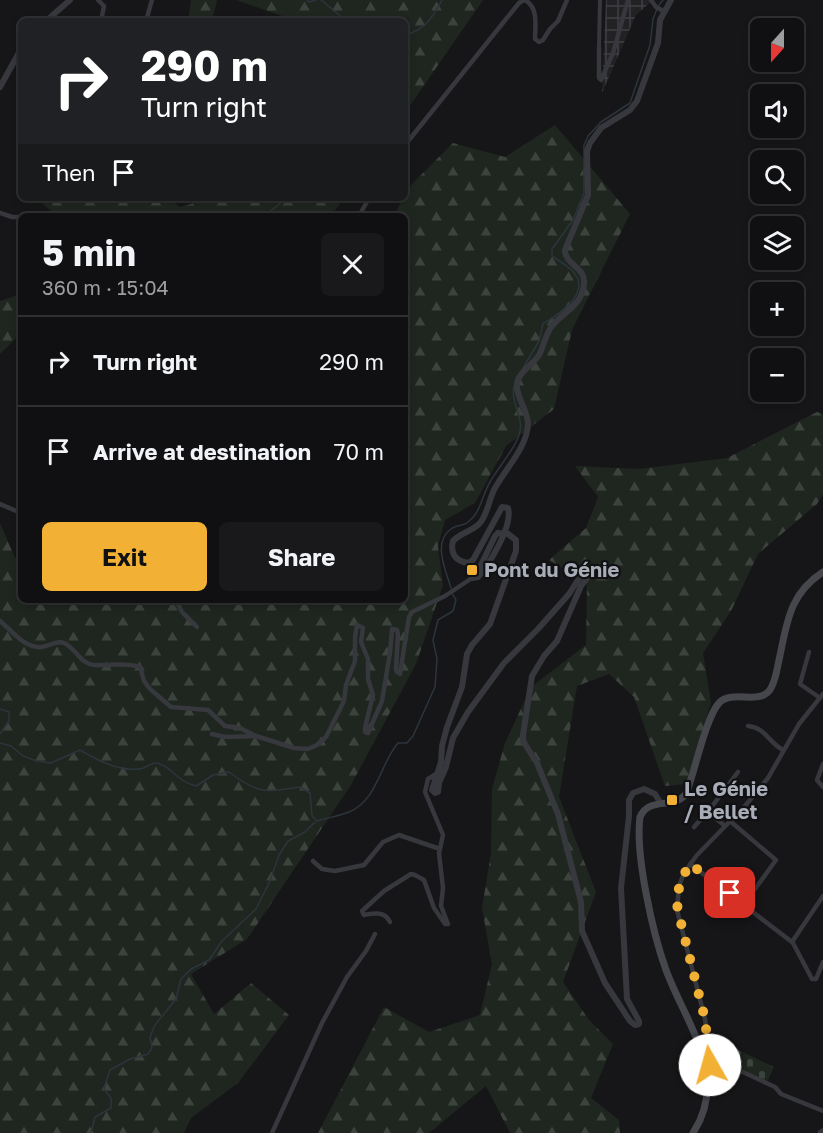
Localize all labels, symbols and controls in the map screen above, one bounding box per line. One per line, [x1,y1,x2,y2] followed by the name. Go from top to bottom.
[750,18,804,72] north arrow
[750,18,804,402] map controls
[141,40,268,90] text: 290 m
[42,42,120,120] icon: right
[750,84,804,138] button: sound
[141,91,267,123] text: Turn right
[750,150,804,204] button: search
[107,156,140,189] icon: arrive
[42,159,95,186] text: Then
[750,216,804,270] button: layers
[42,231,136,274] text: 5 min
[321,233,384,296] button: close
[42,275,169,299] text: 360 m · 15:04
[750,282,804,336] button: +
[42,345,75,378] icon: right
[93,348,197,375] text: Turn right
[319,348,384,375] text: 290 m
[750,348,804,402] button: −
[42,435,75,468] icon: arrive
[93,438,311,465] text: Arrive at destination
[334,438,384,465] text: 70 m
[42,522,207,591] button: Exit
[219,522,384,591] button: Share
[484,557,620,581] place label: Pont du Génie
[465,563,479,577] marker: Pont du Génie
[684,776,768,823] place label: Le Génie / Bellet
[665,793,679,807] marker: Le Génie / Bellet
[704,867,755,918] pin
[713,876,746,909] icon: arrive
[678,1033,742,1097] position arrow

